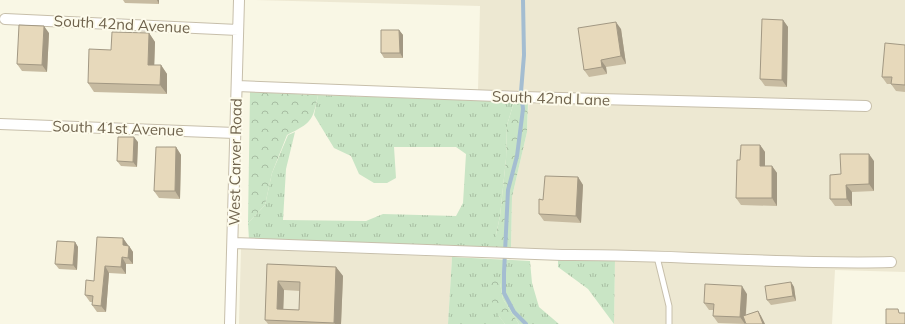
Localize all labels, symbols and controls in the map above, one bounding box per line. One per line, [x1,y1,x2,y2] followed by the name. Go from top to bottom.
[53,11,191,37] street label: South 42nd Avenue
[492,86,610,110] street label: South 42nd Lane
[224,98,246,226] street label: West Carver Road
[52,116,184,140] street label: South 41st Avenue

